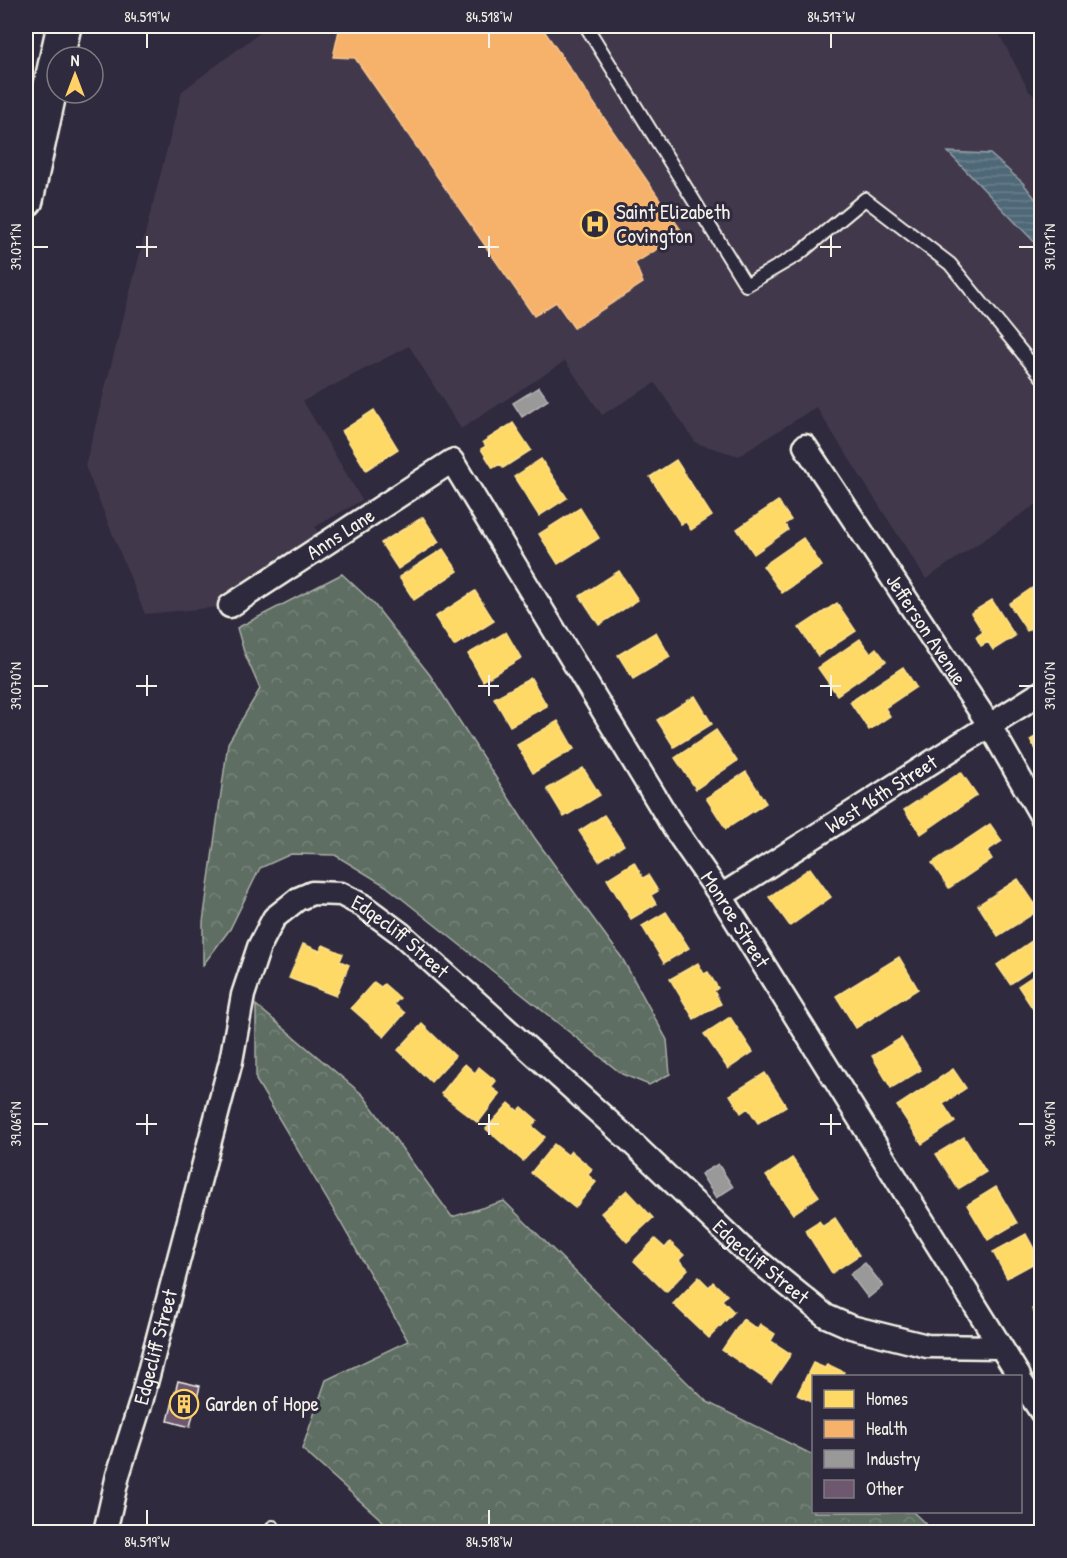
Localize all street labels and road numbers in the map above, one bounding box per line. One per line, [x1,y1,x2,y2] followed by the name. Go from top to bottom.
[300,500,380,566] street label: Anns Lane
[879,568,974,691] street label: Jefferson Avenue
[820,747,943,840] street label: West 16th Street
[694,865,777,974] street label: Monroe Street
[347,887,456,985] street label: Edgecliff Street
[706,1212,816,1311] street label: Edgecliff Street
[126,1285,184,1408] street label: Edgecliff Street

